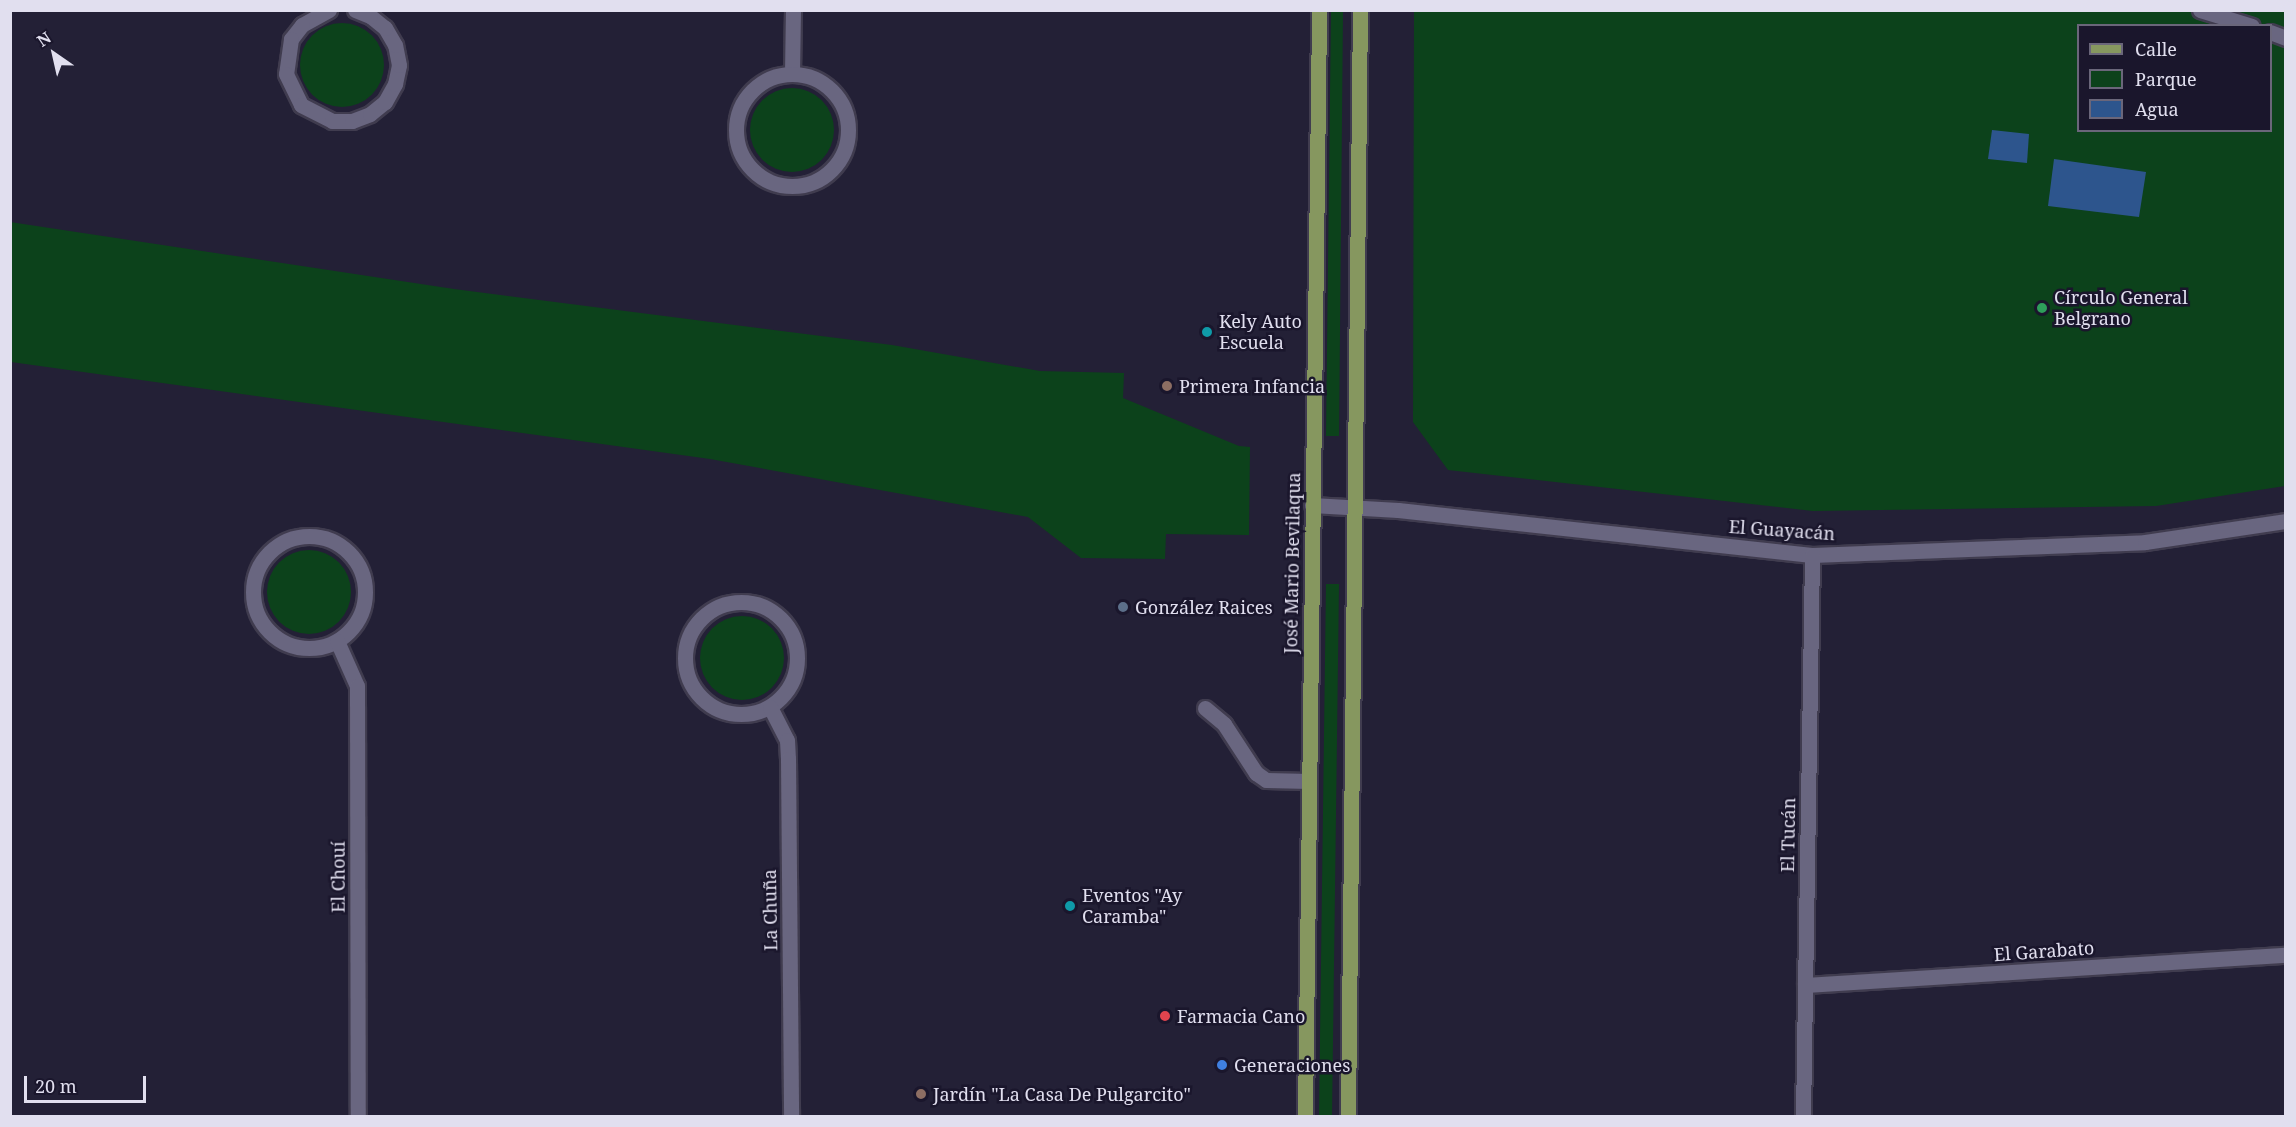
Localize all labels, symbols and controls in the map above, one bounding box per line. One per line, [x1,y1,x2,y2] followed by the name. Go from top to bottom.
[24,24,84,84] north arrow
[2077,24,2272,132] legend
[33,26,55,52] text: N
[2135,37,2177,61] text: Calle
[2135,67,2197,91] text: Parque
[2135,97,2179,121] text: Agua
[2054,287,2188,330] place label: Círculo General Belgrano
[2035,301,2049,315] marker: Círculo General Belgrano
[1219,311,1302,354] place label: Kely Auto Escuela
[1200,325,1214,339] marker: Kely Auto Escuela
[1179,375,1325,397] place label: Primera Infancia
[1160,379,1174,393] marker: Primera Infancia
[1280,472,1304,654] street label: José Mario Bevilaqua
[1728,516,1836,544] street label: El Guayacán
[1135,596,1273,618] place label: González Raices
[1116,600,1130,614] marker: González Raices
[1777,798,1799,872] street label: El Tucán
[327,841,349,913] street label: El Chouí
[758,869,782,951] street label: La Chuña
[1082,885,1182,928] place label: Eventos "Ay Caramba"
[1063,899,1077,913] marker: Eventos "Ay Caramba"
[1993,937,2095,965] street label: El Garabato
[1177,1005,1305,1027] place label: Farmacia Cano
[1158,1009,1172,1023] marker: Farmacia Cano
[1234,1054,1350,1076] place label: Generaciones
[1215,1058,1229,1072] marker: Generaciones
[27,1064,148,1102] scale bar
[35,1074,77,1098] text: 20 m
[933,1083,1191,1105] place label: Jardín "La Casa De Pulgarcito"
[914,1087,928,1101] marker: Jardín "La Casa De Pulgarcito"

